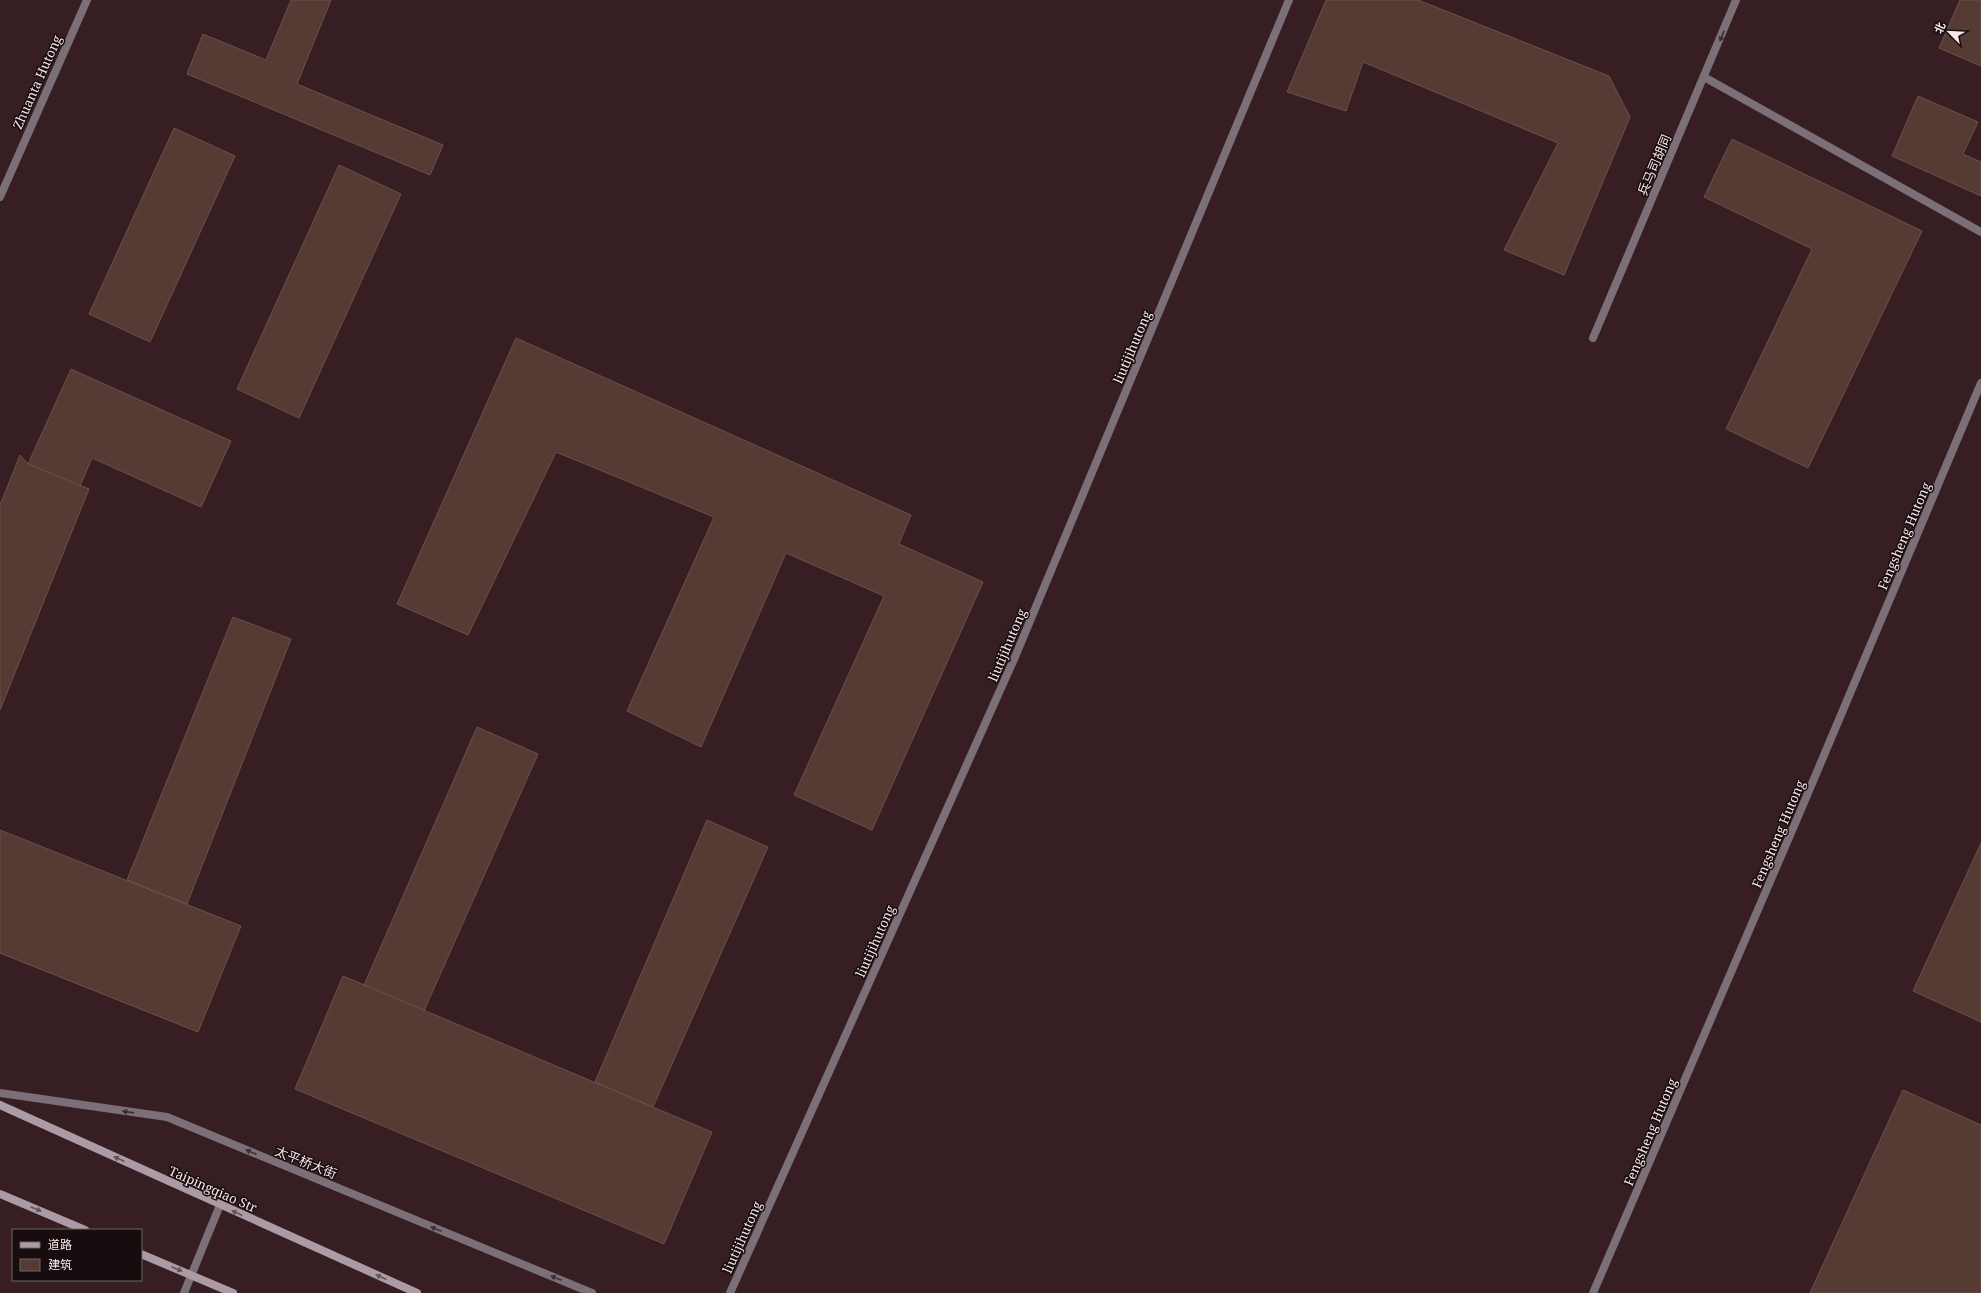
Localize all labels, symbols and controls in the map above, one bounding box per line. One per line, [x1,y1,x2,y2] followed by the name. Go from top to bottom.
[1929,12,1969,52] north arrow
[1930,20,1948,36] text: 北
[1718,31,1724,43] one-way arrow
[8,32,66,132] street label: Zhuanta Hutong
[1633,132,1675,198] street label: 兵马司胡同
[1109,308,1155,386] street label: liutijihutong
[1873,479,1935,593] street label: Fengsheng Hutong
[984,606,1030,684] street label: liutijihutong
[1747,777,1809,891] street label: Fengsheng Hutong
[851,902,899,980] street label: liutijihutong
[1619,1075,1681,1189] street label: Fengsheng Hutong
[122,1109,134,1115] one-way arrow
[272,1141,340,1183] street label: 太平桥大街
[245,1149,257,1155] one-way arrow
[113,1156,124,1162] one-way arrow
[166,1162,260,1216] street label: Taipingqiao Str
[718,1198,766,1276] street label: liutijihutong
[30,1207,42,1213] one-way arrow
[231,1210,243,1216] one-way arrow
[430,1225,442,1232] one-way arrow
[12,1229,142,1281] legend
[48,1236,72,1253] text: 道路
[48,1256,72,1273] text: 建筑
[171,1266,183,1272] one-way arrow
[376,1274,387,1280] one-way arrow
[551,1275,562,1281] one-way arrow

